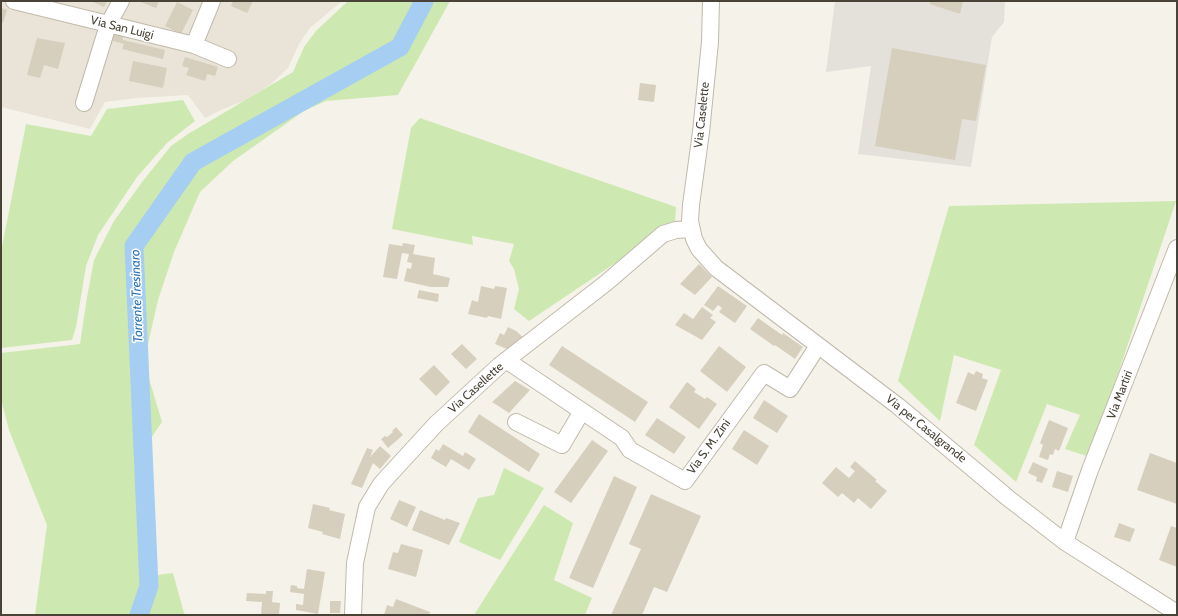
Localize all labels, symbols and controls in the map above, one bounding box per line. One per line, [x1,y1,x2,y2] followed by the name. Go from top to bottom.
[89,13,155,43] street label: Via San Luigi
[691,81,713,149] street label: Via Caselette
[128,249,146,343] water label: Torrente Tresinaro
[446,360,506,416] street label: Via Casellette
[1104,369,1136,421] street label: Via Martiri
[883,392,969,466] street label: Via per Casalgrande
[684,417,734,477] street label: Via S. M. Zini

